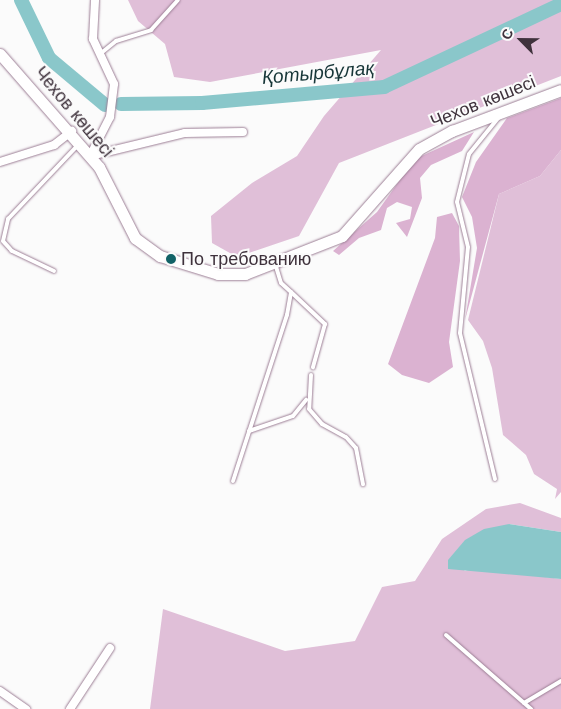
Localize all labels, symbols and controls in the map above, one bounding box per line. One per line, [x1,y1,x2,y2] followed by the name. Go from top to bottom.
[496,15,546,65] north arrow
[498,26,517,42] text: С
[261,57,375,89] water label: Қотырбұлақ
[30,62,118,162] street label: Чехов көшесі
[427,71,539,133] street label: Чехов көшесі
[181,248,311,270] place label: По требованию
[165,253,177,265] marker: По требованию

